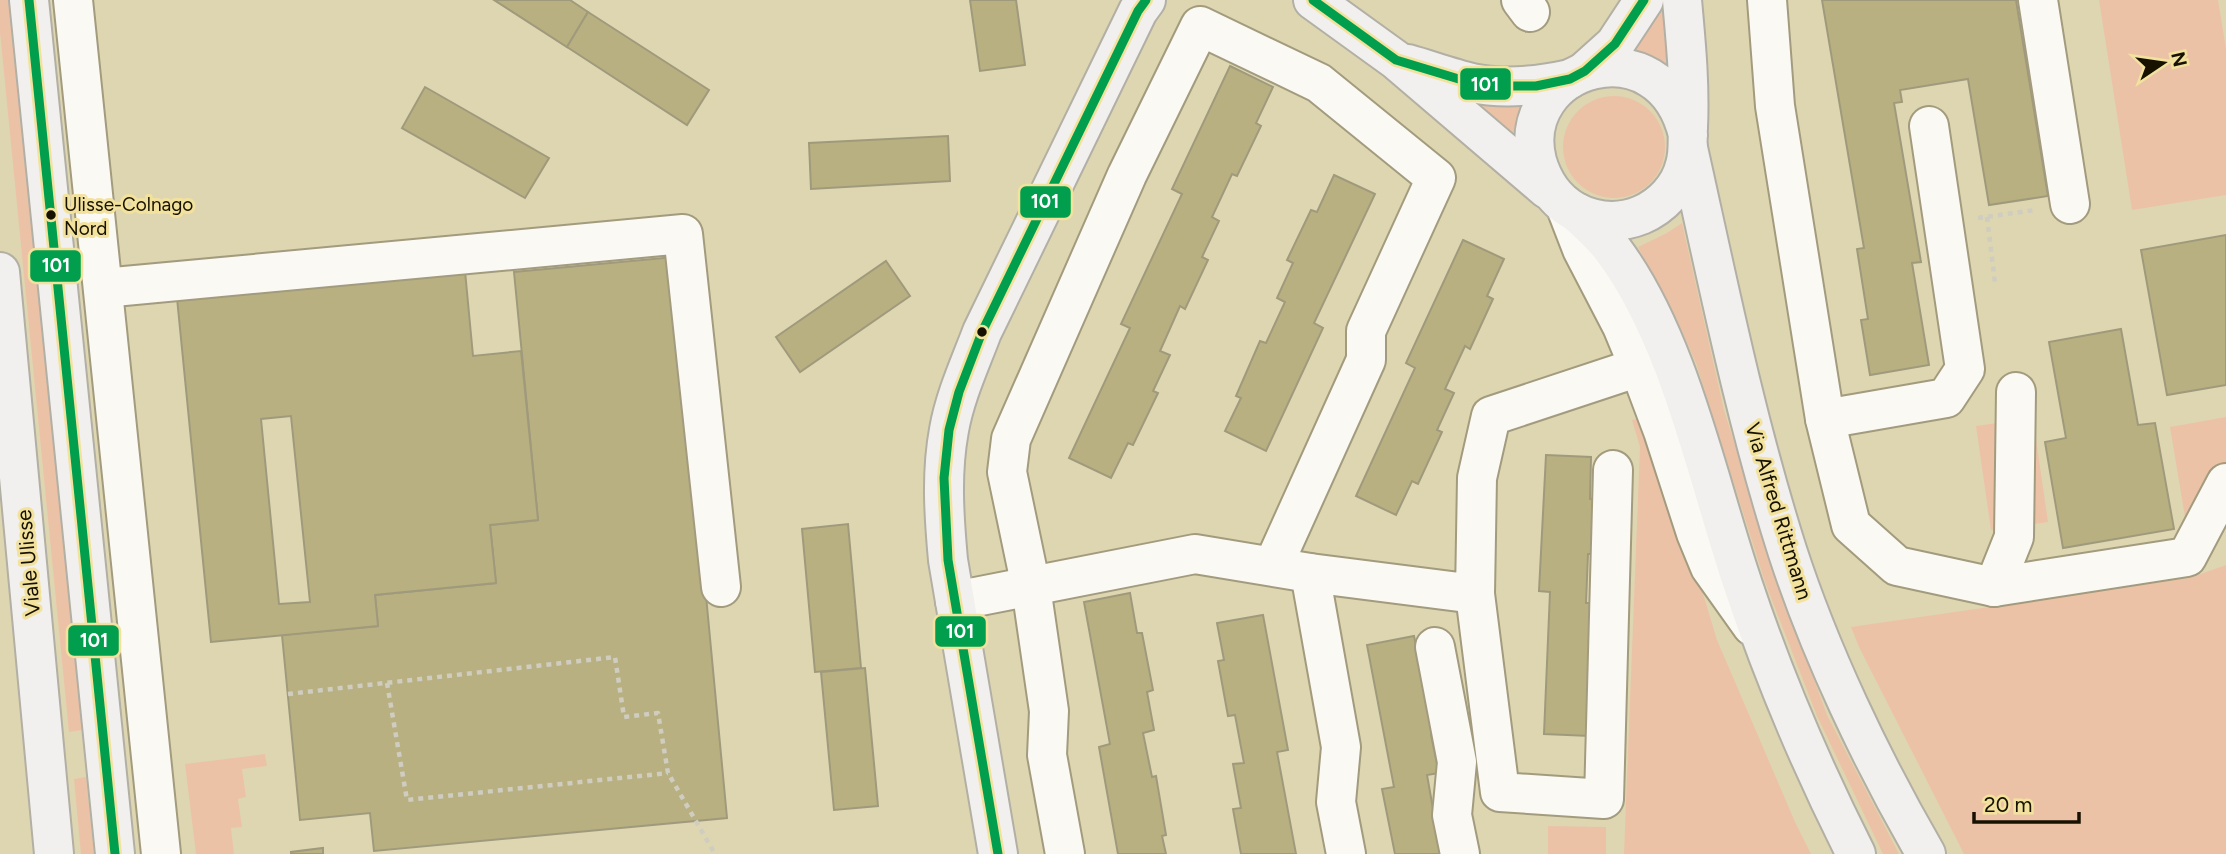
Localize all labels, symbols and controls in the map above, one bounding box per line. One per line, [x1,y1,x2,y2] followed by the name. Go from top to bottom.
[2128,28,2198,98] north arrow
[2166,50,2192,69] text: N
[1459,67,1512,101] line badge: 101
[1471,73,1499,96] text: 101
[1019,185,1072,219] line badge: 101
[1031,190,1059,213] text: 101
[64,193,193,240] place label: Ulisse-Colnago Nord
[44,208,58,222] marker: Ulisse-Colnago Nord
[29,249,82,283] line badge: 101
[42,254,70,277] text: 101
[975,325,989,339] unlabelled marker
[1740,419,1818,603] street label: Via Alfred Rittmann
[11,509,45,617] street label: Viale Ulisse
[934,615,987,648] line badge: 101
[946,620,974,643] text: 101
[67,624,120,657] line badge: 101
[80,629,108,652] text: 101
[1974,780,2079,824] scale bar
[1984,792,2032,817] text: 20 m

